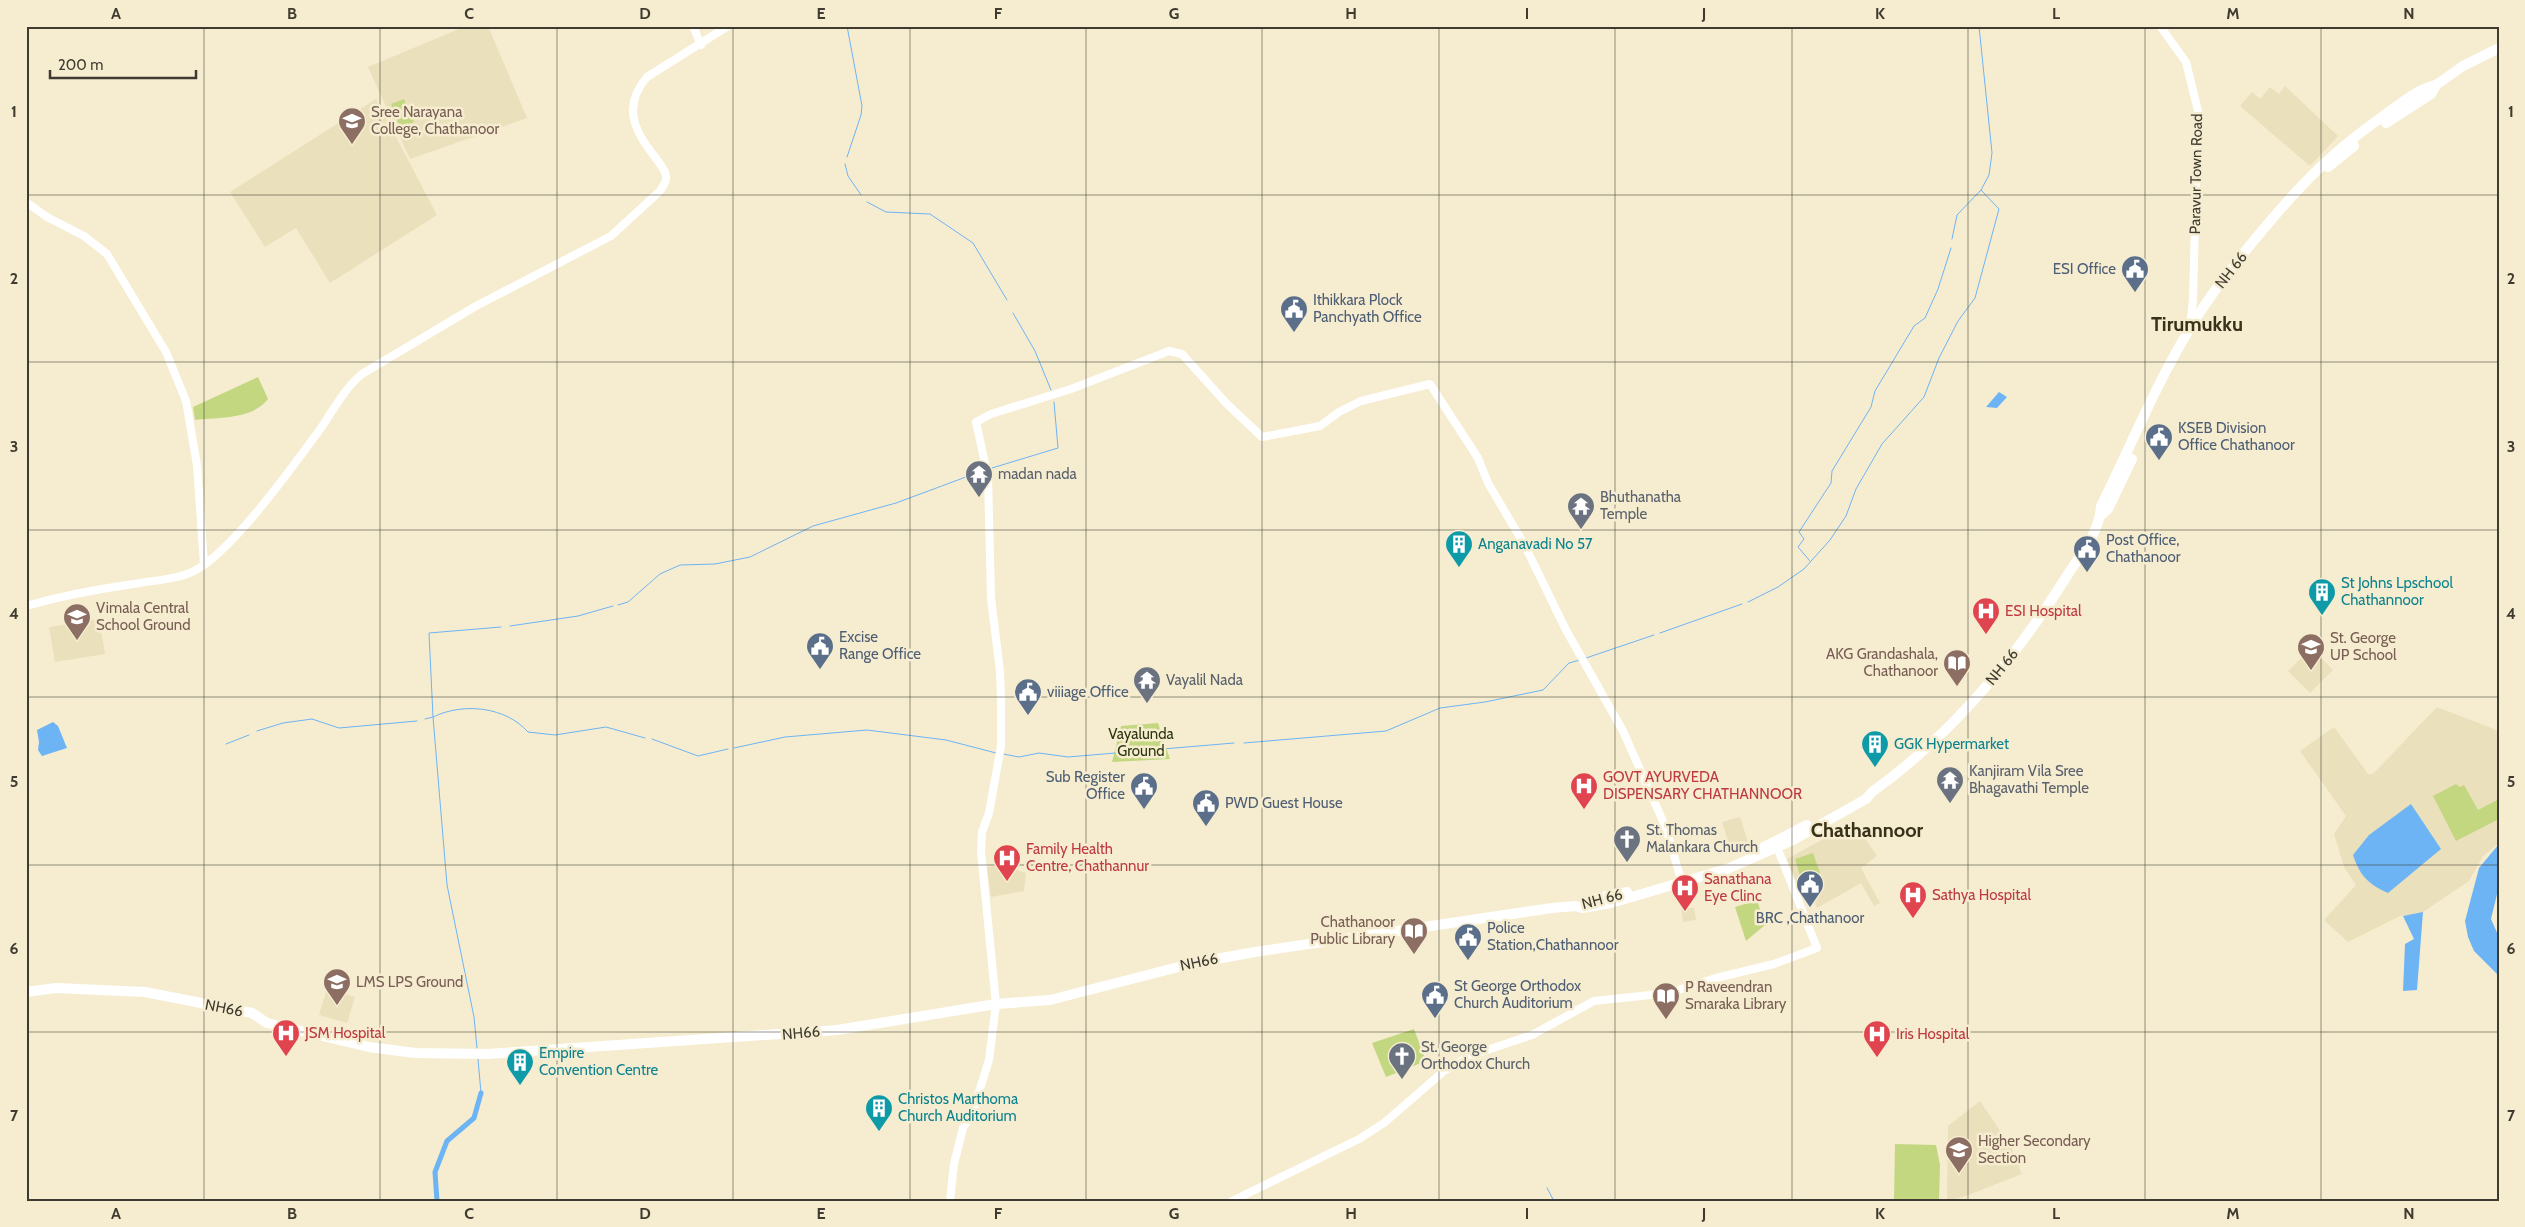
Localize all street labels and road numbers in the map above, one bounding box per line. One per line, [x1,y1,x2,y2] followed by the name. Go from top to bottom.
[2186,114,2206,234] street label: Paravur Town Road
[2211,248,2251,292] street label: NH 66
[1982,645,2022,689] street label: NH 66
[1580,885,1624,913] street label: NH 66
[1178,949,1220,975] street label: NH66
[204,996,244,1020] street label: NH66
[781,1022,821,1044] street label: NH66

